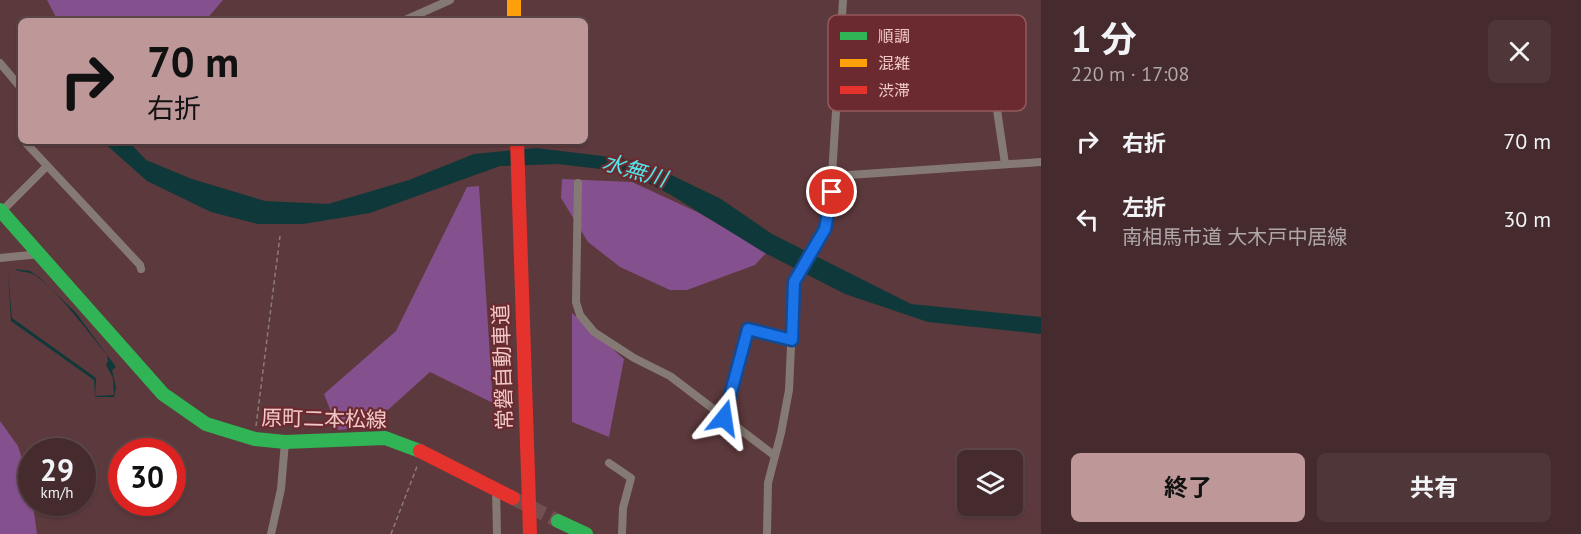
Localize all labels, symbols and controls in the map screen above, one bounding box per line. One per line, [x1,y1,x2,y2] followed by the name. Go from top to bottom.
[828,15,1026,111] legend
[1071,15,1137,62] text: 1 分
[1488,20,1551,83] button: close
[878,26,910,46] text: 順調
[147,34,239,89] text: 70 m
[48,42,126,120] icon: right
[878,53,910,73] text: 混雑
[1071,61,1189,87] text: 220 m · 17:08
[878,80,910,100] text: 渋滞
[147,91,201,125] text: 右折
[1071,125,1104,158] icon: right
[1503,127,1551,155] text: 70 m
[1122,129,1166,157] text: 右折
[599,147,672,193] water label: 水無川
[806,166,857,217] pin
[815,175,848,208] icon: arrive
[1122,193,1166,221] text: 左折
[1071,203,1104,236] icon: left
[1503,205,1551,233] text: 30 m
[1122,224,1347,250] text: 南相馬市道 大木戸中居線
[487,304,518,430] street label: 常磐自動車道
[692,386,756,450] position arrow
[261,404,387,433] street label: 原町二本松線
[108,438,186,516] speed limit sign: 30
[40,450,74,489] text: 29
[957,450,1023,516] map controls
[957,450,1023,516] button: layers
[1071,453,1305,522] button: 終了
[1317,453,1551,522] button: 共有
[41,483,73,502] text: km/h

